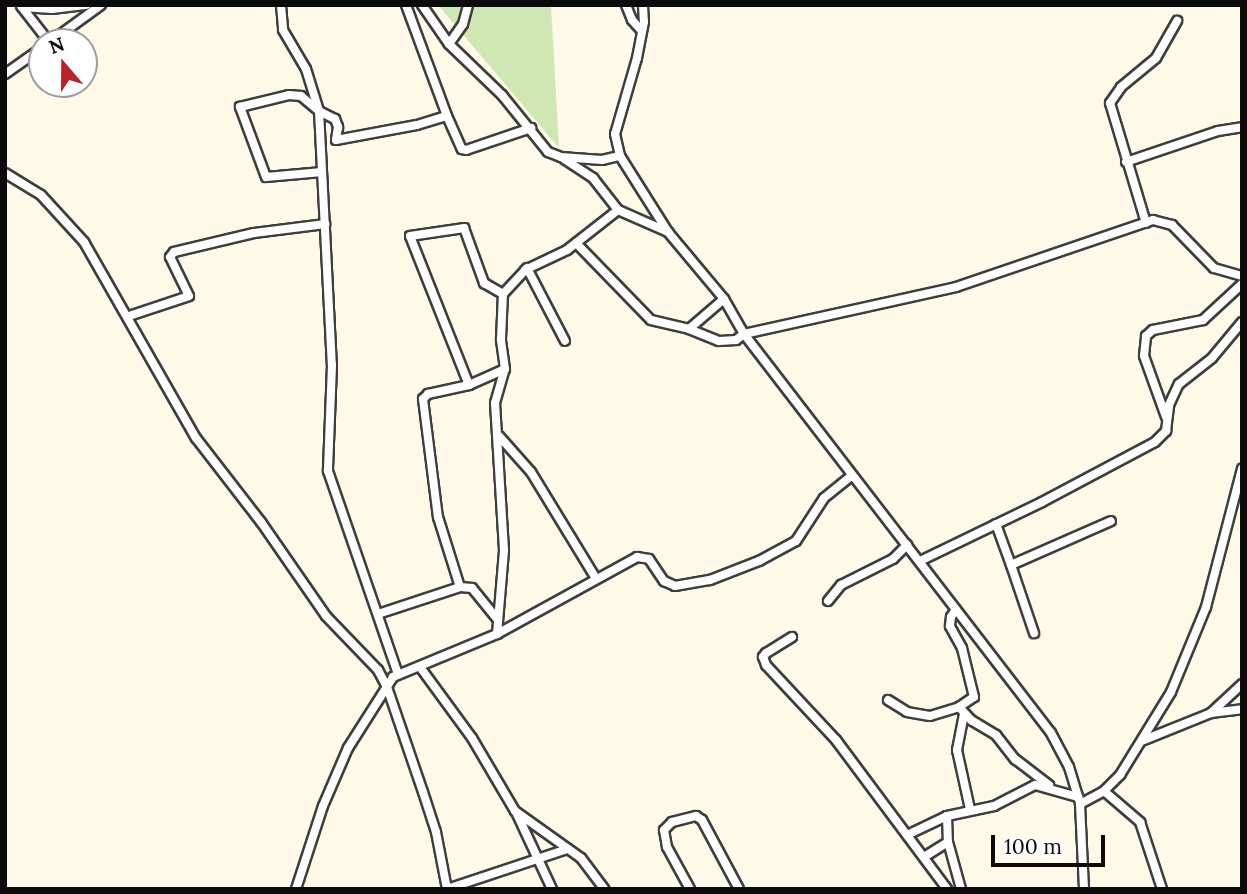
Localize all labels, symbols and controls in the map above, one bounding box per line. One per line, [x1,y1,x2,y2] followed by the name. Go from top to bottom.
[28,28,98,98] north arrow
[45,31,68,59] text: N
[995,820,1109,864] scale bar
[1004,833,1062,860] text: 100 m

